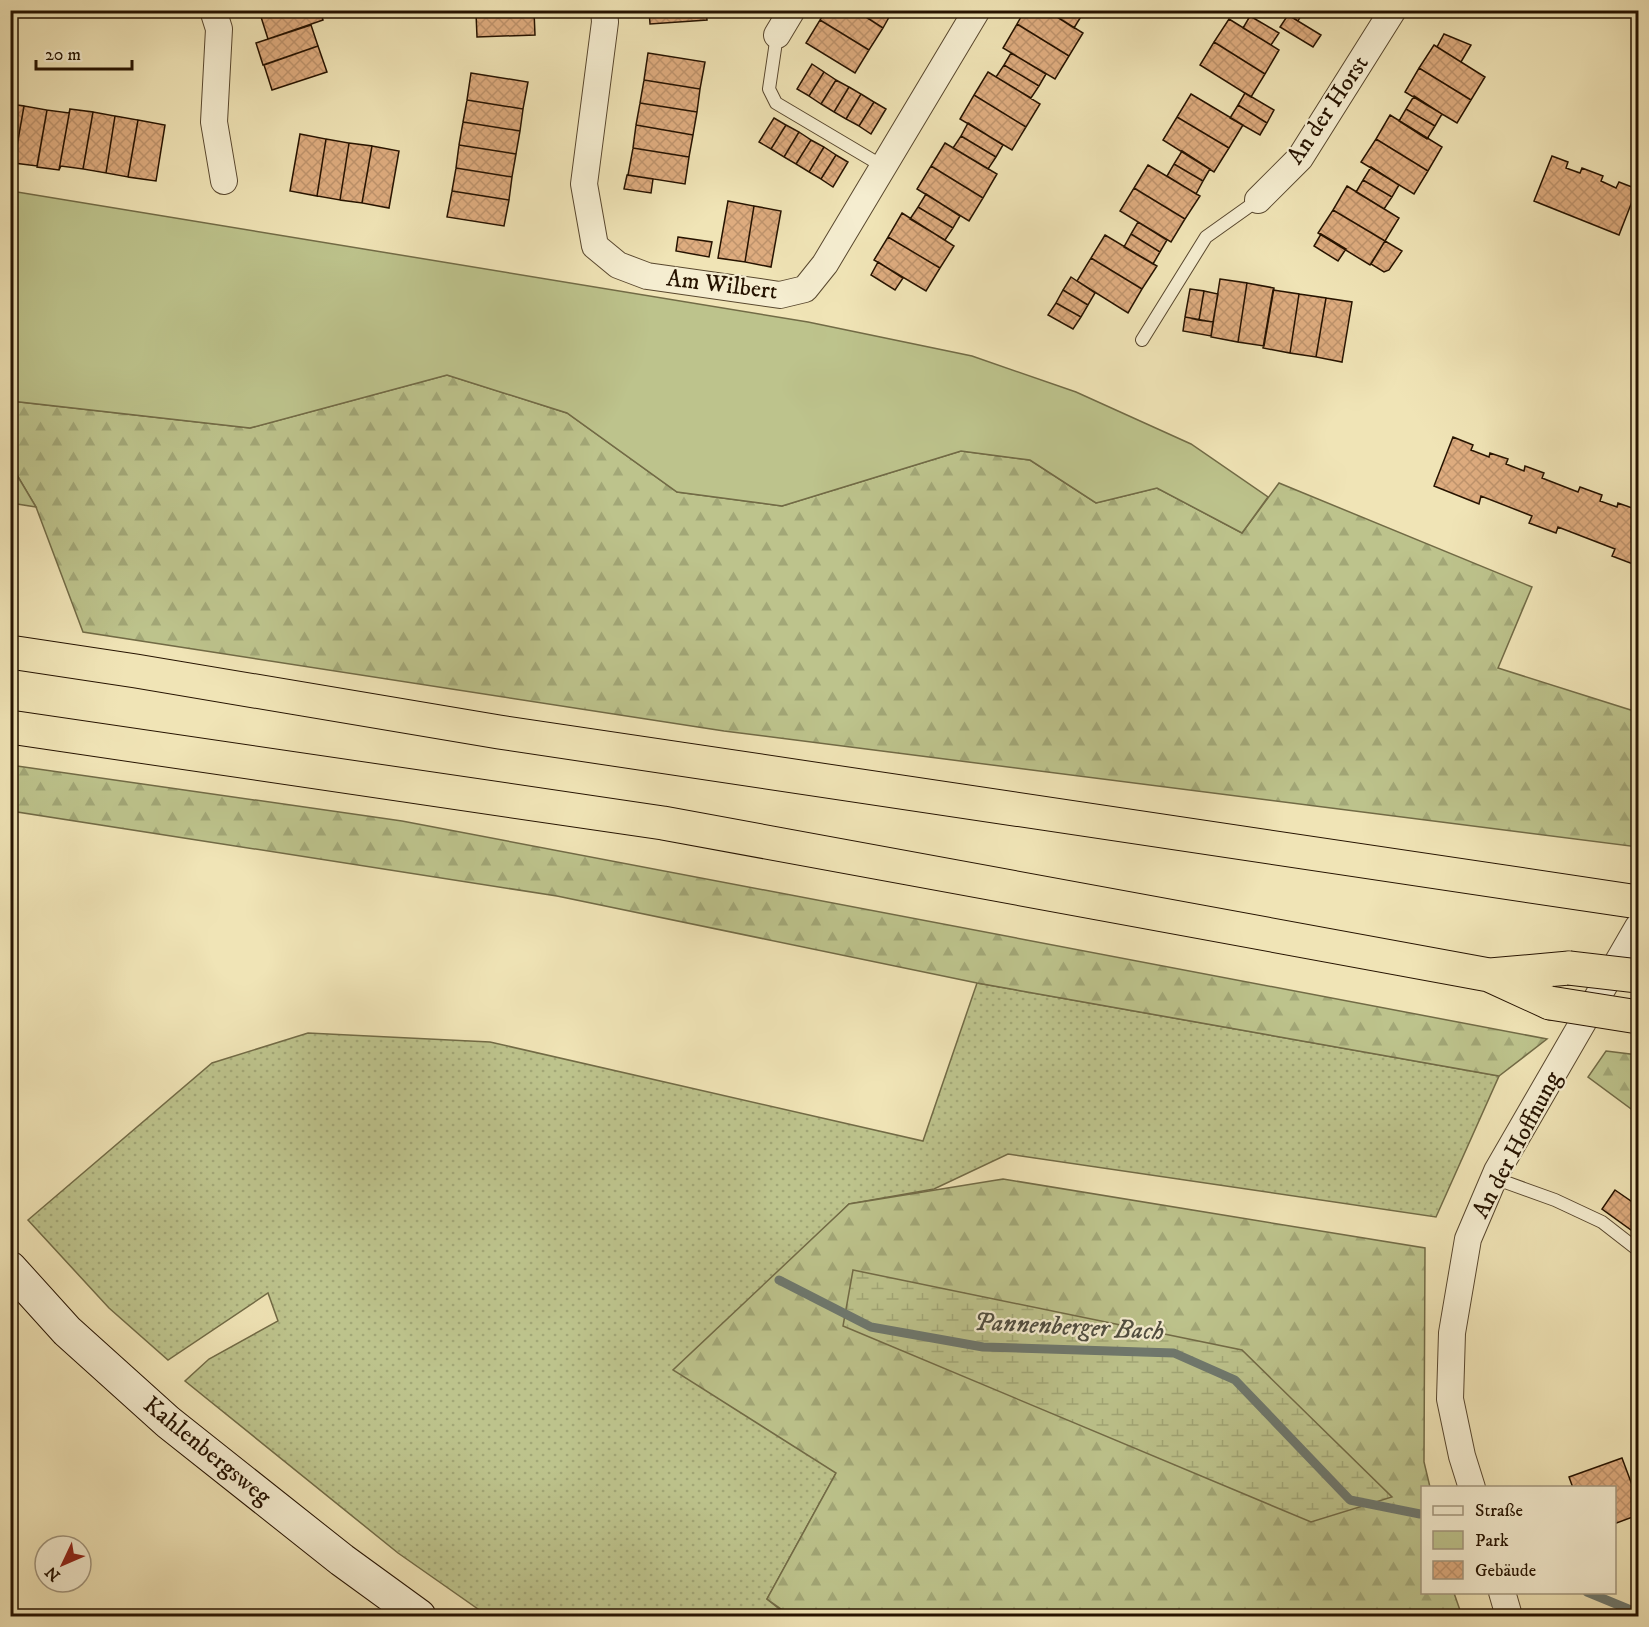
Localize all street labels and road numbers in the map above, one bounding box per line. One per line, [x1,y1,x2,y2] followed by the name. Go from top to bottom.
[1281,50,1376,170] street label: An der Horst
[665,263,780,307] street label: Am Wilbert
[1466,1066,1568,1224] street label: An der Hoffnung
[137,1390,277,1512] street label: Kahlenbergsweg

